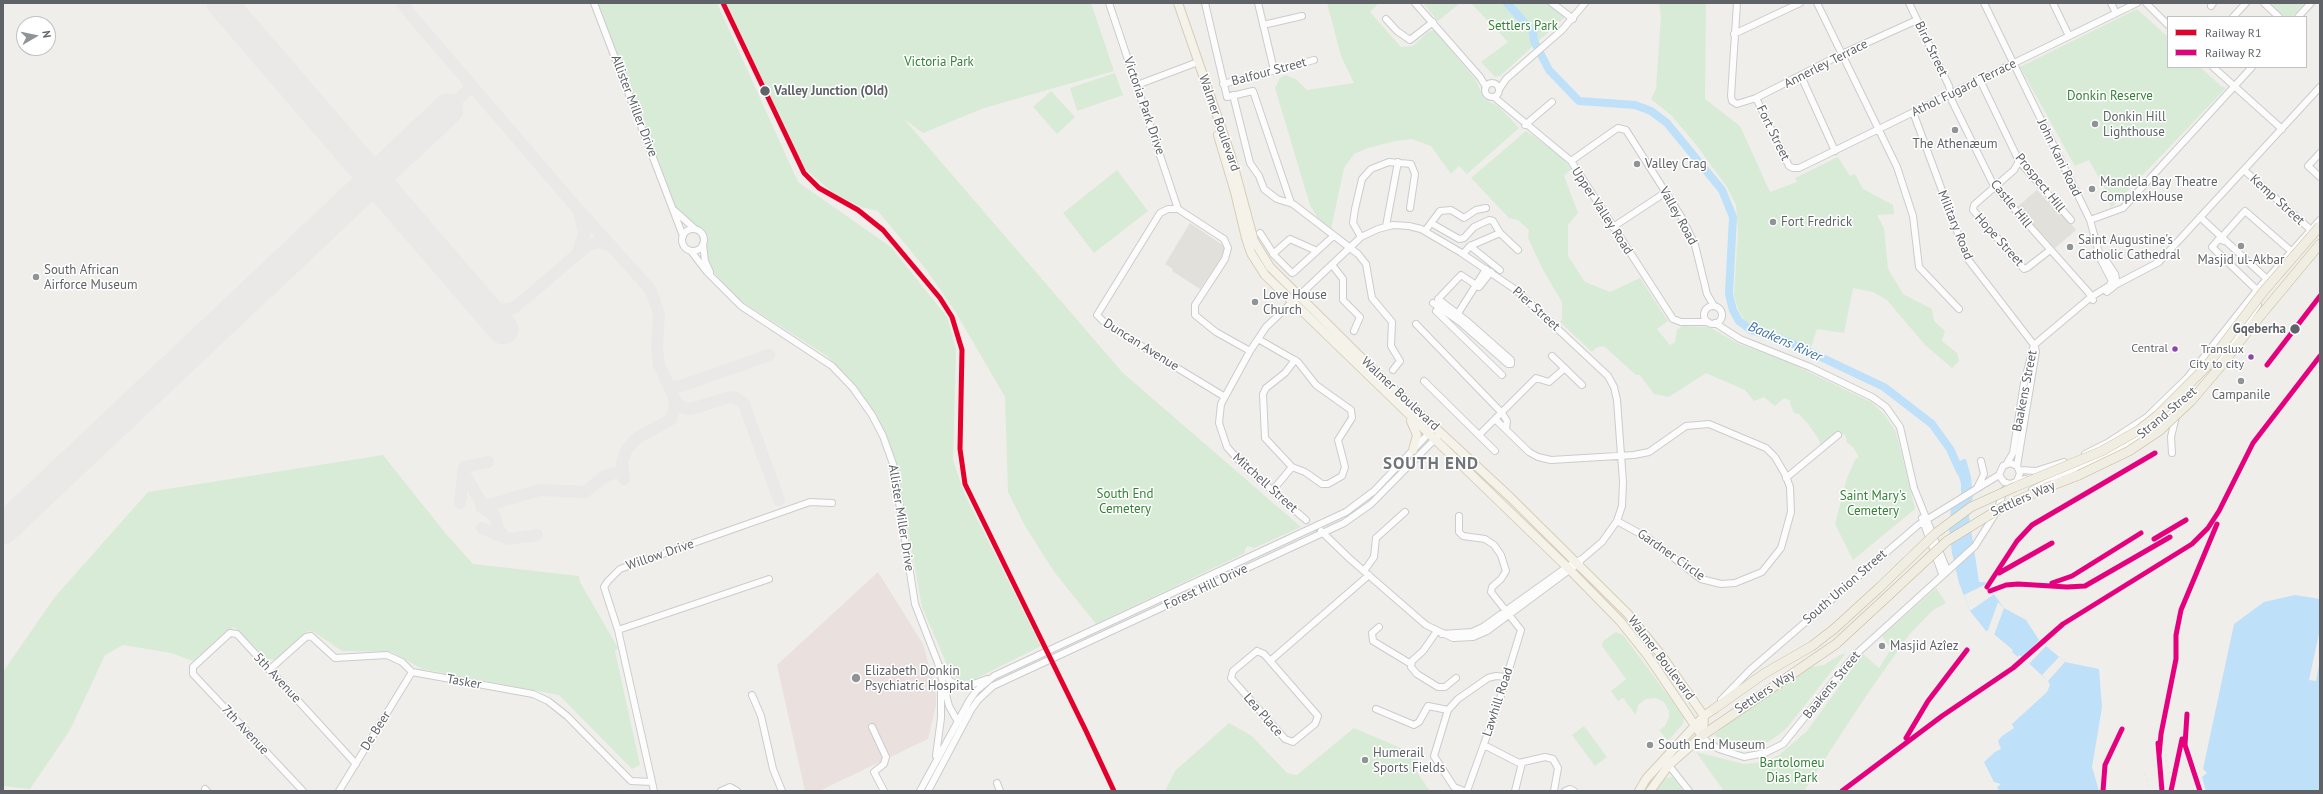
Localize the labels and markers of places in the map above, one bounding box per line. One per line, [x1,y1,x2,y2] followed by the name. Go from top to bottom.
[774,83,888,99] place label: Valley Junction (Old)
[758,84,772,98] marker: Valley Junction (Old)
[2103,109,2166,140] place label: Donkin Hill Lighthouse
[2090,119,2100,129] marker: Donkin Hill Lighthouse
[1950,125,1960,135] marker: The Athenæum
[1913,136,1997,152] place label: The Athenæum
[1645,156,1707,172] place label: Valley Crag
[1632,159,1642,169] marker: Valley Crag
[2100,174,2218,205] place label: Mandela Bay Theatre ComplexHouse
[2087,184,2097,194] marker: Mandela Bay Theatre ComplexHouse
[1781,214,1852,230] place label: Fort Fredrick
[1768,217,1778,227] marker: Fort Fredrick
[2078,232,2180,263] place label: Saint Augustine's Catholic Cathedral
[2236,241,2246,251] marker: Masjid ul-Akbar
[2065,242,2075,252] marker: Saint Augustine's Catholic Cathedral
[2198,252,2284,268] place label: Masjid ul-Akbar
[44,262,137,293] place label: South African Airforce Museum
[31,272,41,282] marker: South African Airforce Museum
[1263,287,1327,318] place label: Love House Church
[1250,297,1260,307] marker: Love House Church
[2233,321,2286,337] place label: Gqeberha
[2288,322,2302,336] marker: Gqeberha
[2131,342,2168,356] place label: Central
[2189,343,2244,371] place label: Translux City to city
[2170,344,2180,354] marker: Central
[2246,352,2256,362] marker: Translux City to city
[2236,376,2246,386] marker: Campanile
[2212,387,2270,403] place label: Campanile
[1890,638,1959,654] place label: Masjid Azîez
[1877,641,1887,651] marker: Masjid Azîez
[865,663,974,694] place label: Elizabeth Donkin Psychiatric Hospital
[850,672,862,684] marker: Elizabeth Donkin Psychiatric Hospital
[1658,737,1765,753] place label: South End Museum
[1645,740,1655,750] marker: South End Museum
[1373,745,1445,776] place label: Humerail Sports Fields
[1360,755,1370,765] marker: Humerail Sports Fields

